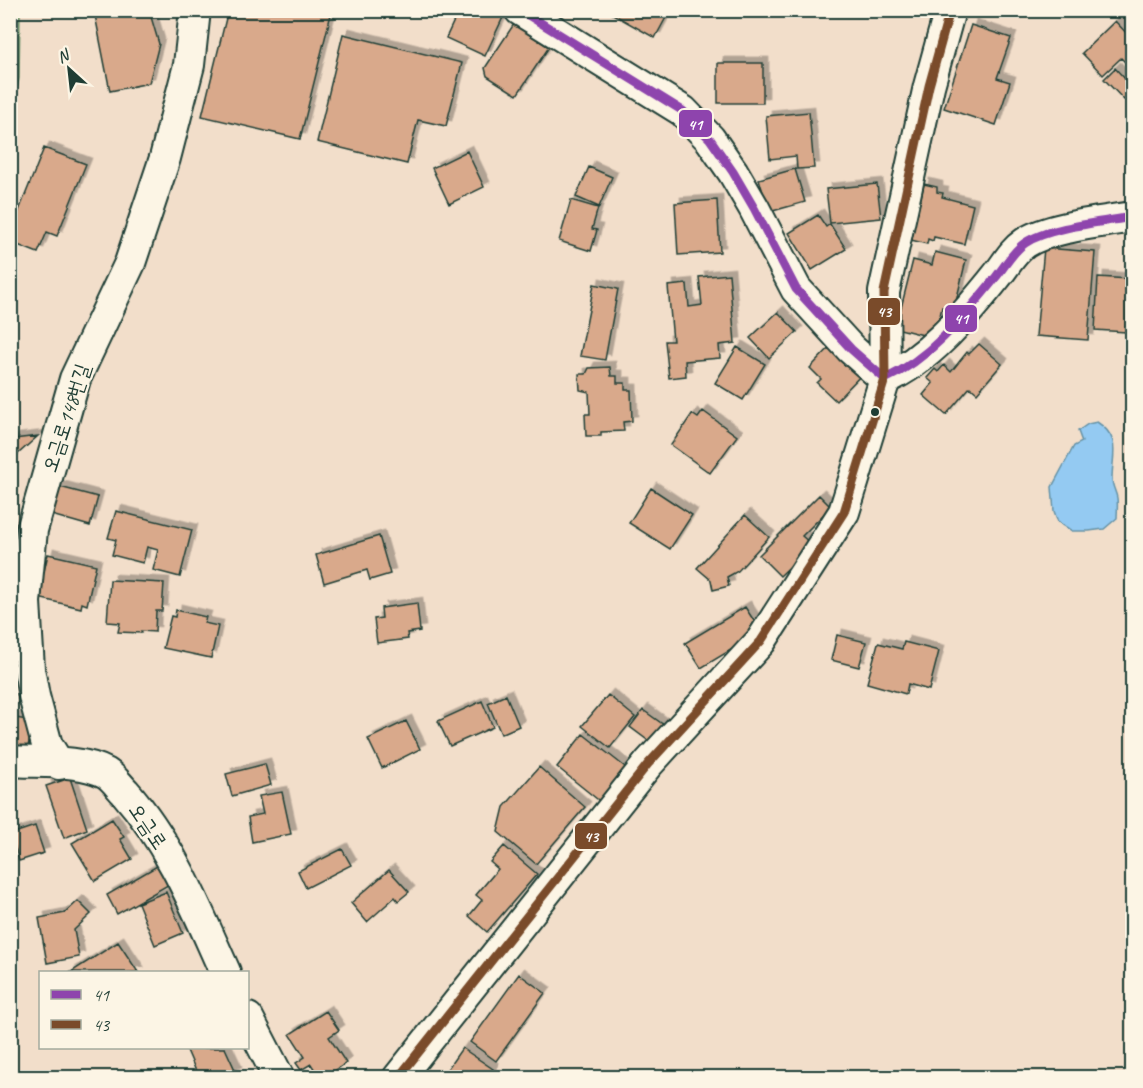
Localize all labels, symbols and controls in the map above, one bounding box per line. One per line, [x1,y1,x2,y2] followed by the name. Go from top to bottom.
[39,39,99,99] north arrow
[54,44,74,68] text: N
[678,109,713,138] line badge: 41
[688,115,704,135] text: 41
[867,297,901,326] line badge: 43
[877,302,893,322] text: 43
[944,304,978,333] line badge: 41
[954,309,970,329] text: 41
[36,360,96,476] street label: 오금로148번길
[869,406,881,418] unlabelled marker
[123,798,173,854] street label: 오금로
[574,822,608,850] line badge: 43
[584,827,600,847] text: 43
[39,971,249,1049] legend
[93,984,110,1006] text: 41
[93,1014,111,1036] text: 43

